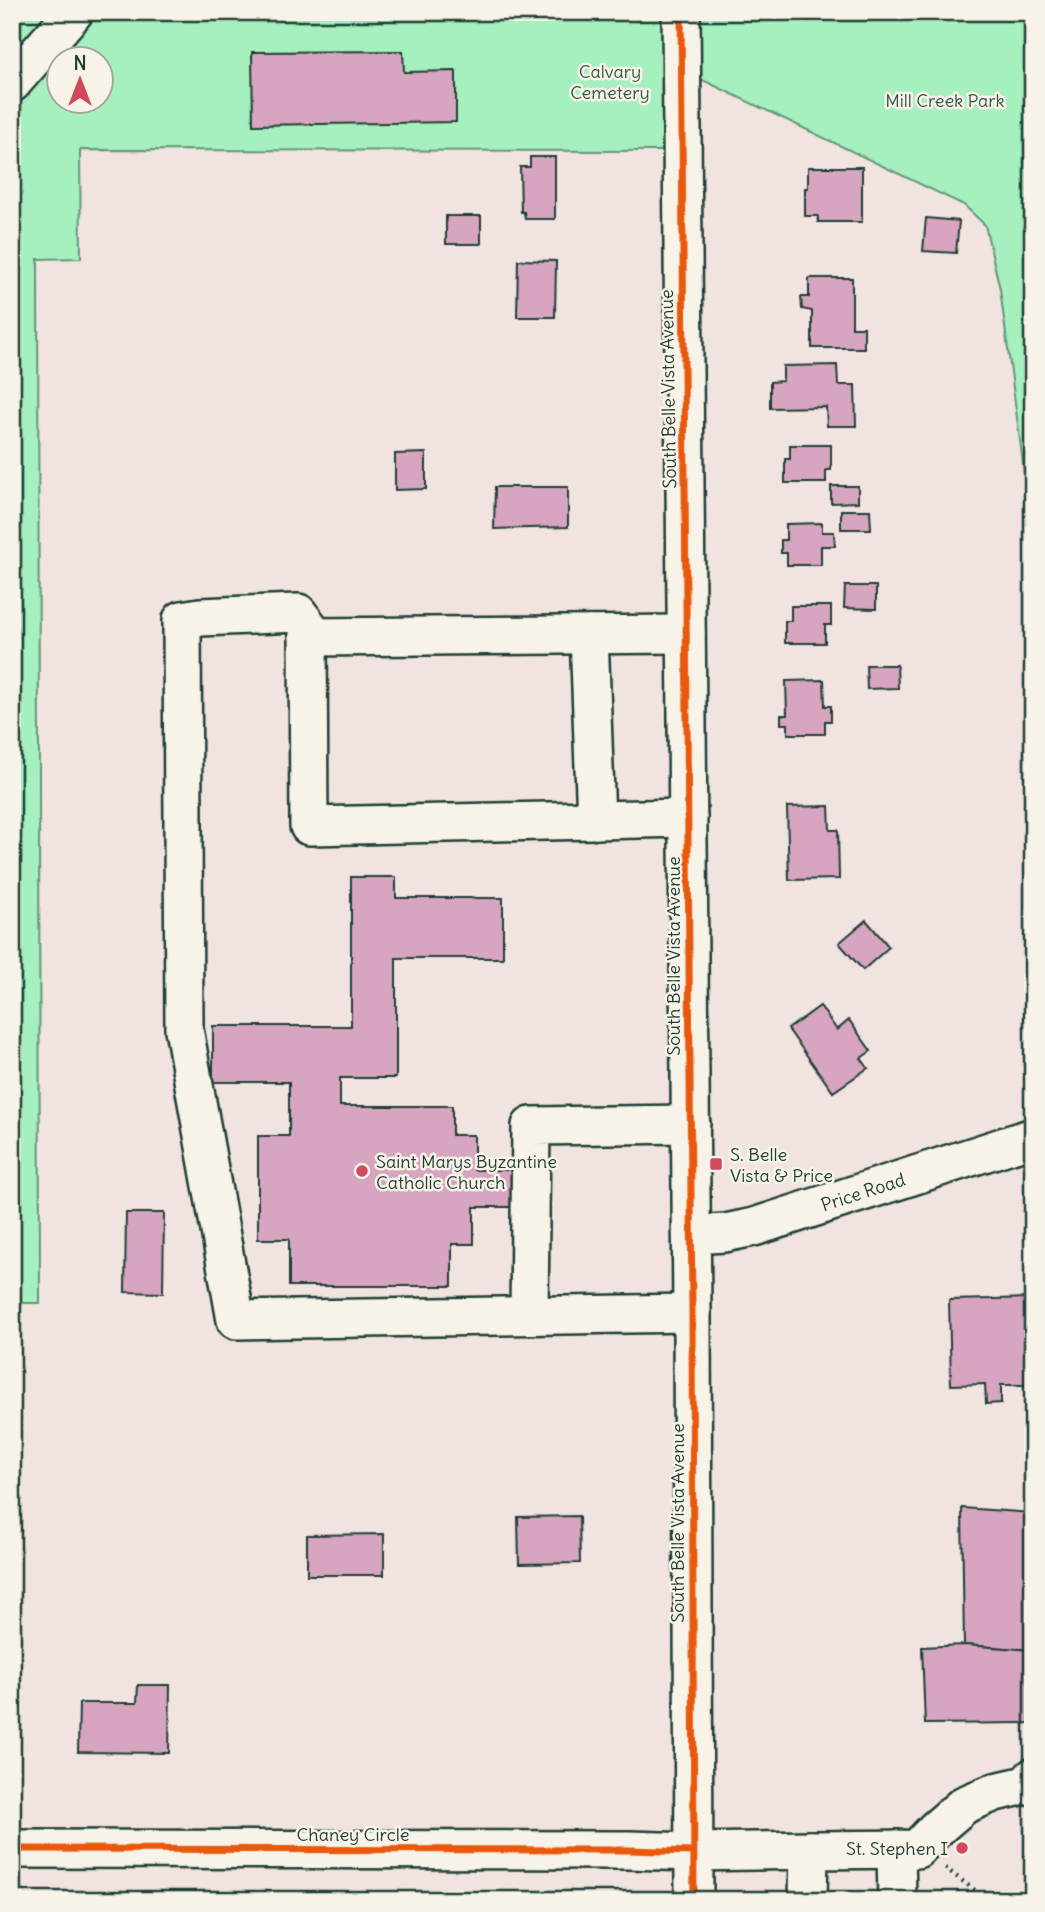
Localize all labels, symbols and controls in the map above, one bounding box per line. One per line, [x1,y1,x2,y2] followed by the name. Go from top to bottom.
[46,46,116,116] north arrow
[73,51,87,75] text: N
[570,60,650,104] park label: Calvary Cemetery
[885,89,1005,112] park label: Mill Creek Park
[655,289,681,489] street label: South Belle Vista Avenue
[662,856,685,1056] street label: South Belle Vista Avenue
[730,1143,833,1187] place label: S. Belle Vista & Price
[376,1150,557,1194] place label: Saint Marys Byzantine Catholic Church
[708,1156,724,1172] marker: S. Belle Vista & Price
[354,1163,370,1179] marker: Saint Marys Byzantine Catholic Church
[818,1167,908,1216] street label: Price Road
[666,1423,689,1623] street label: South Belle Vista Avenue
[296,1823,410,1846] street label: Chaney Circle
[846,1837,948,1860] place label: St. Stephen I
[954,1840,970,1856] marker: St. Stephen I

